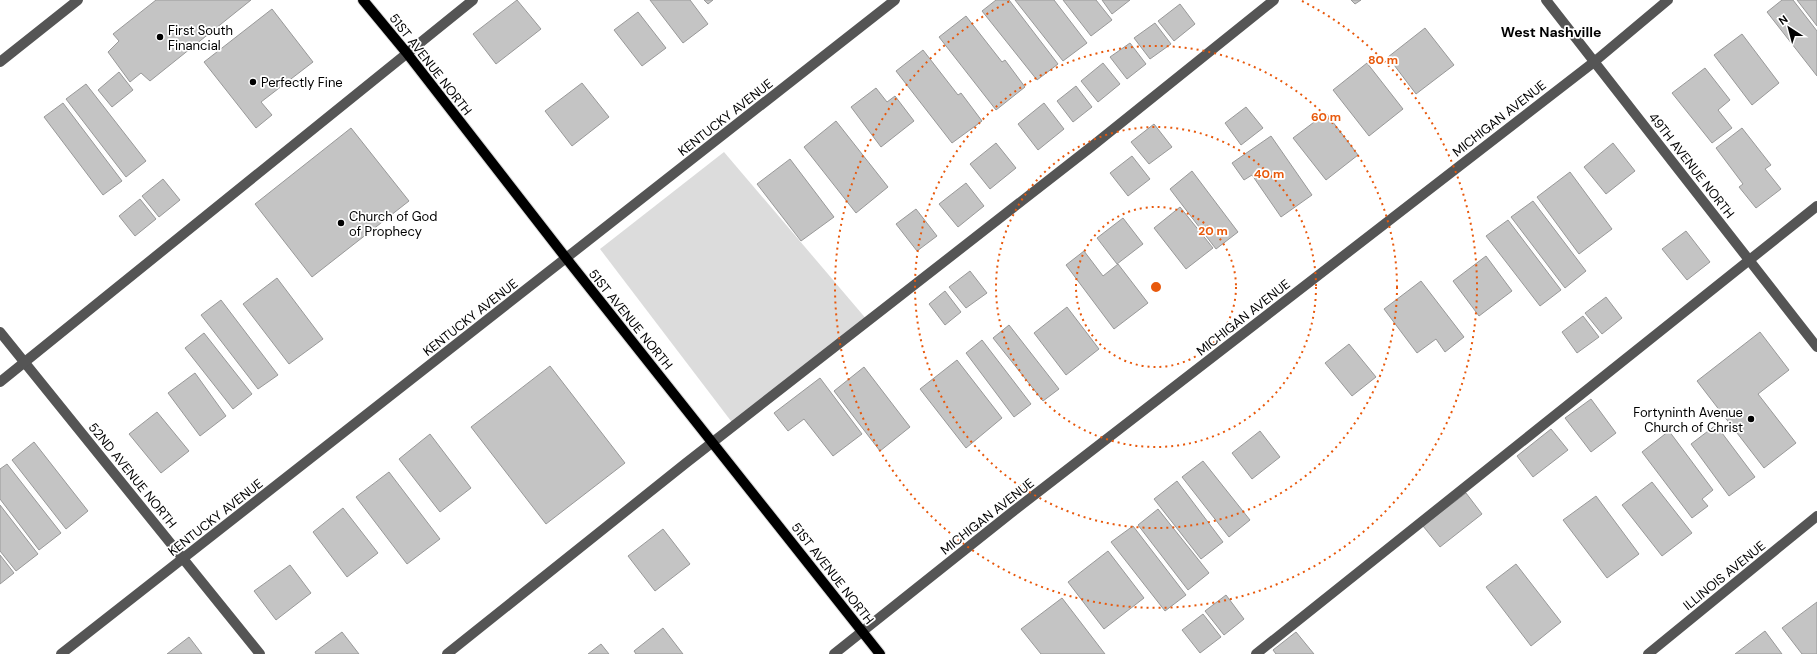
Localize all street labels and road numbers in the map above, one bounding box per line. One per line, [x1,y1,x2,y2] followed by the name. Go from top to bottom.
[386,10,476,119] street label: 51ST AVENUE NORTH
[674,75,776,160] street label: KENTUCKY AVENUE
[1449,76,1550,160] street label: MICHIGAN AVENUE
[1645,109,1738,222] street label: 49TH AVENUE NORTH
[585,266,676,373] street label: 51ST AVENUE NORTH
[419,275,521,360] street label: KENTUCKY AVENUE
[1193,275,1294,359] street label: MICHIGAN AVENUE
[85,419,181,532] street label: 52ND AVENUE NORTH
[937,474,1038,558] street label: MICHIGAN AVENUE
[164,475,266,560] street label: KENTUCKY AVENUE
[788,519,878,628] street label: 51ST AVENUE NORTH
[1680,537,1769,614] street label: ILLINOIS AVENUE

